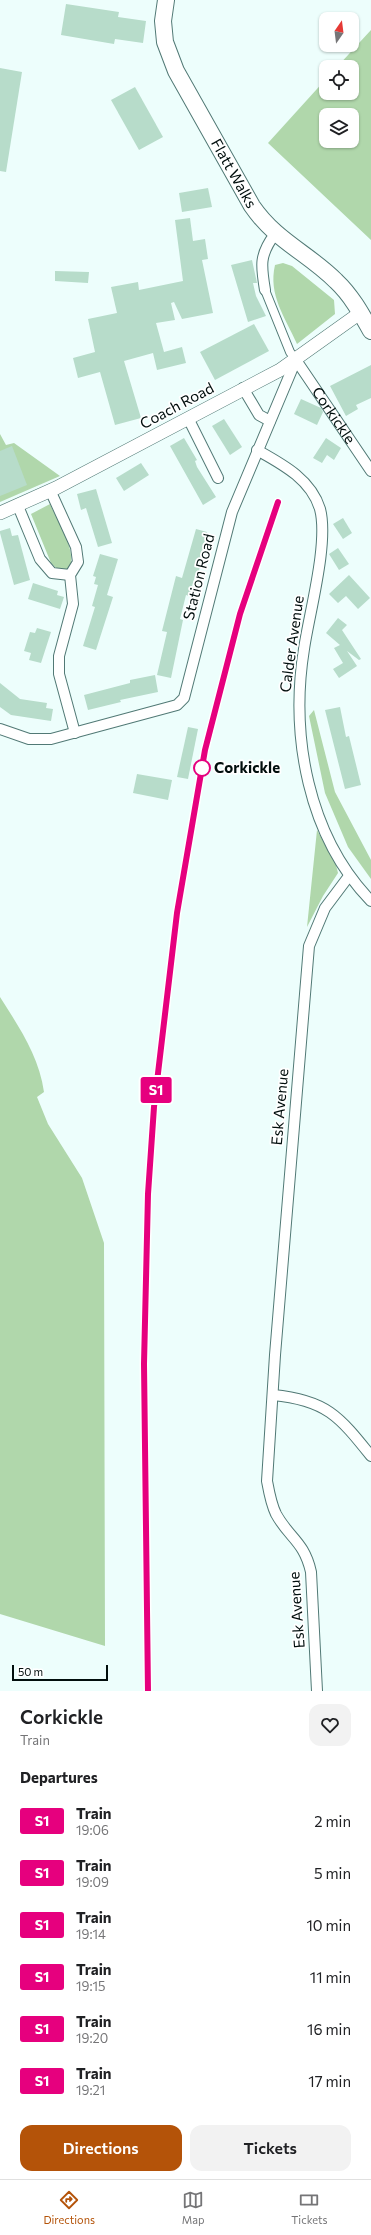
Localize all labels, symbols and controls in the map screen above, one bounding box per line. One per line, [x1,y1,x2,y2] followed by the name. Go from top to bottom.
[319,12,359,52] north arrow
[319,12,359,148] map controls
[319,60,359,100] button: locate
[319,108,359,148] button: layers
[208,135,261,211] street label: Flatt Walks
[137,378,217,432] street label: Coach Road
[309,383,360,447] street label: Corkickle
[179,532,217,622] street label: Station Road
[275,594,307,693] street label: Calder Avenue
[214,758,280,776] place label: Corkickle
[193,759,211,777] marker: Corkickle
[267,1068,291,1146] street label: Esk Avenue
[138,1077,174,1103] line badge: S1
[149,1081,163,1098] text: S1
[284,1571,308,1649] street label: Esk Avenue
[12,1663,108,1682] scale bar
[18,1665,43,1678] text: 50 m
[309,1704,351,1746] button: heart
[20,1705,103,1728] text: Corkickle
[20,1732,50,1748] text: Train
[20,1768,98,1786] text: Departures
[76,1804,112,1822] text: Train
[35,1812,49,1829] text: S1
[314,1812,351,1830] text: 2 min
[76,1822,109,1838] text: 19:06
[76,1856,112,1874] text: Train
[35,1864,49,1881] text: S1
[314,1864,351,1882] text: 5 min
[76,1874,109,1890] text: 19:09
[76,1908,112,1926] text: Train
[35,1916,49,1933] text: S1
[306,1916,351,1934] text: 10 min
[76,1926,106,1942] text: 19:14
[76,1960,112,1978] text: Train
[35,1968,49,1985] text: S1
[310,1968,351,1986] text: 11 min
[76,1978,106,1994] text: 19:15
[76,2012,112,2030] text: Train
[35,2020,49,2037] text: S1
[307,2020,351,2038] text: 16 min
[76,2030,108,2046] text: 19:20
[76,2064,112,2082] text: Train
[35,2072,49,2089] text: S1
[308,2072,351,2090] text: 17 min
[76,2082,105,2098] text: 19:21
[20,2125,182,2171] button: Directions
[190,2125,351,2171] button: Tickets
[43,2189,95,2226] tab: Directions
[182,2189,205,2226] tab: Map
[291,2189,328,2226] tab: Tickets

